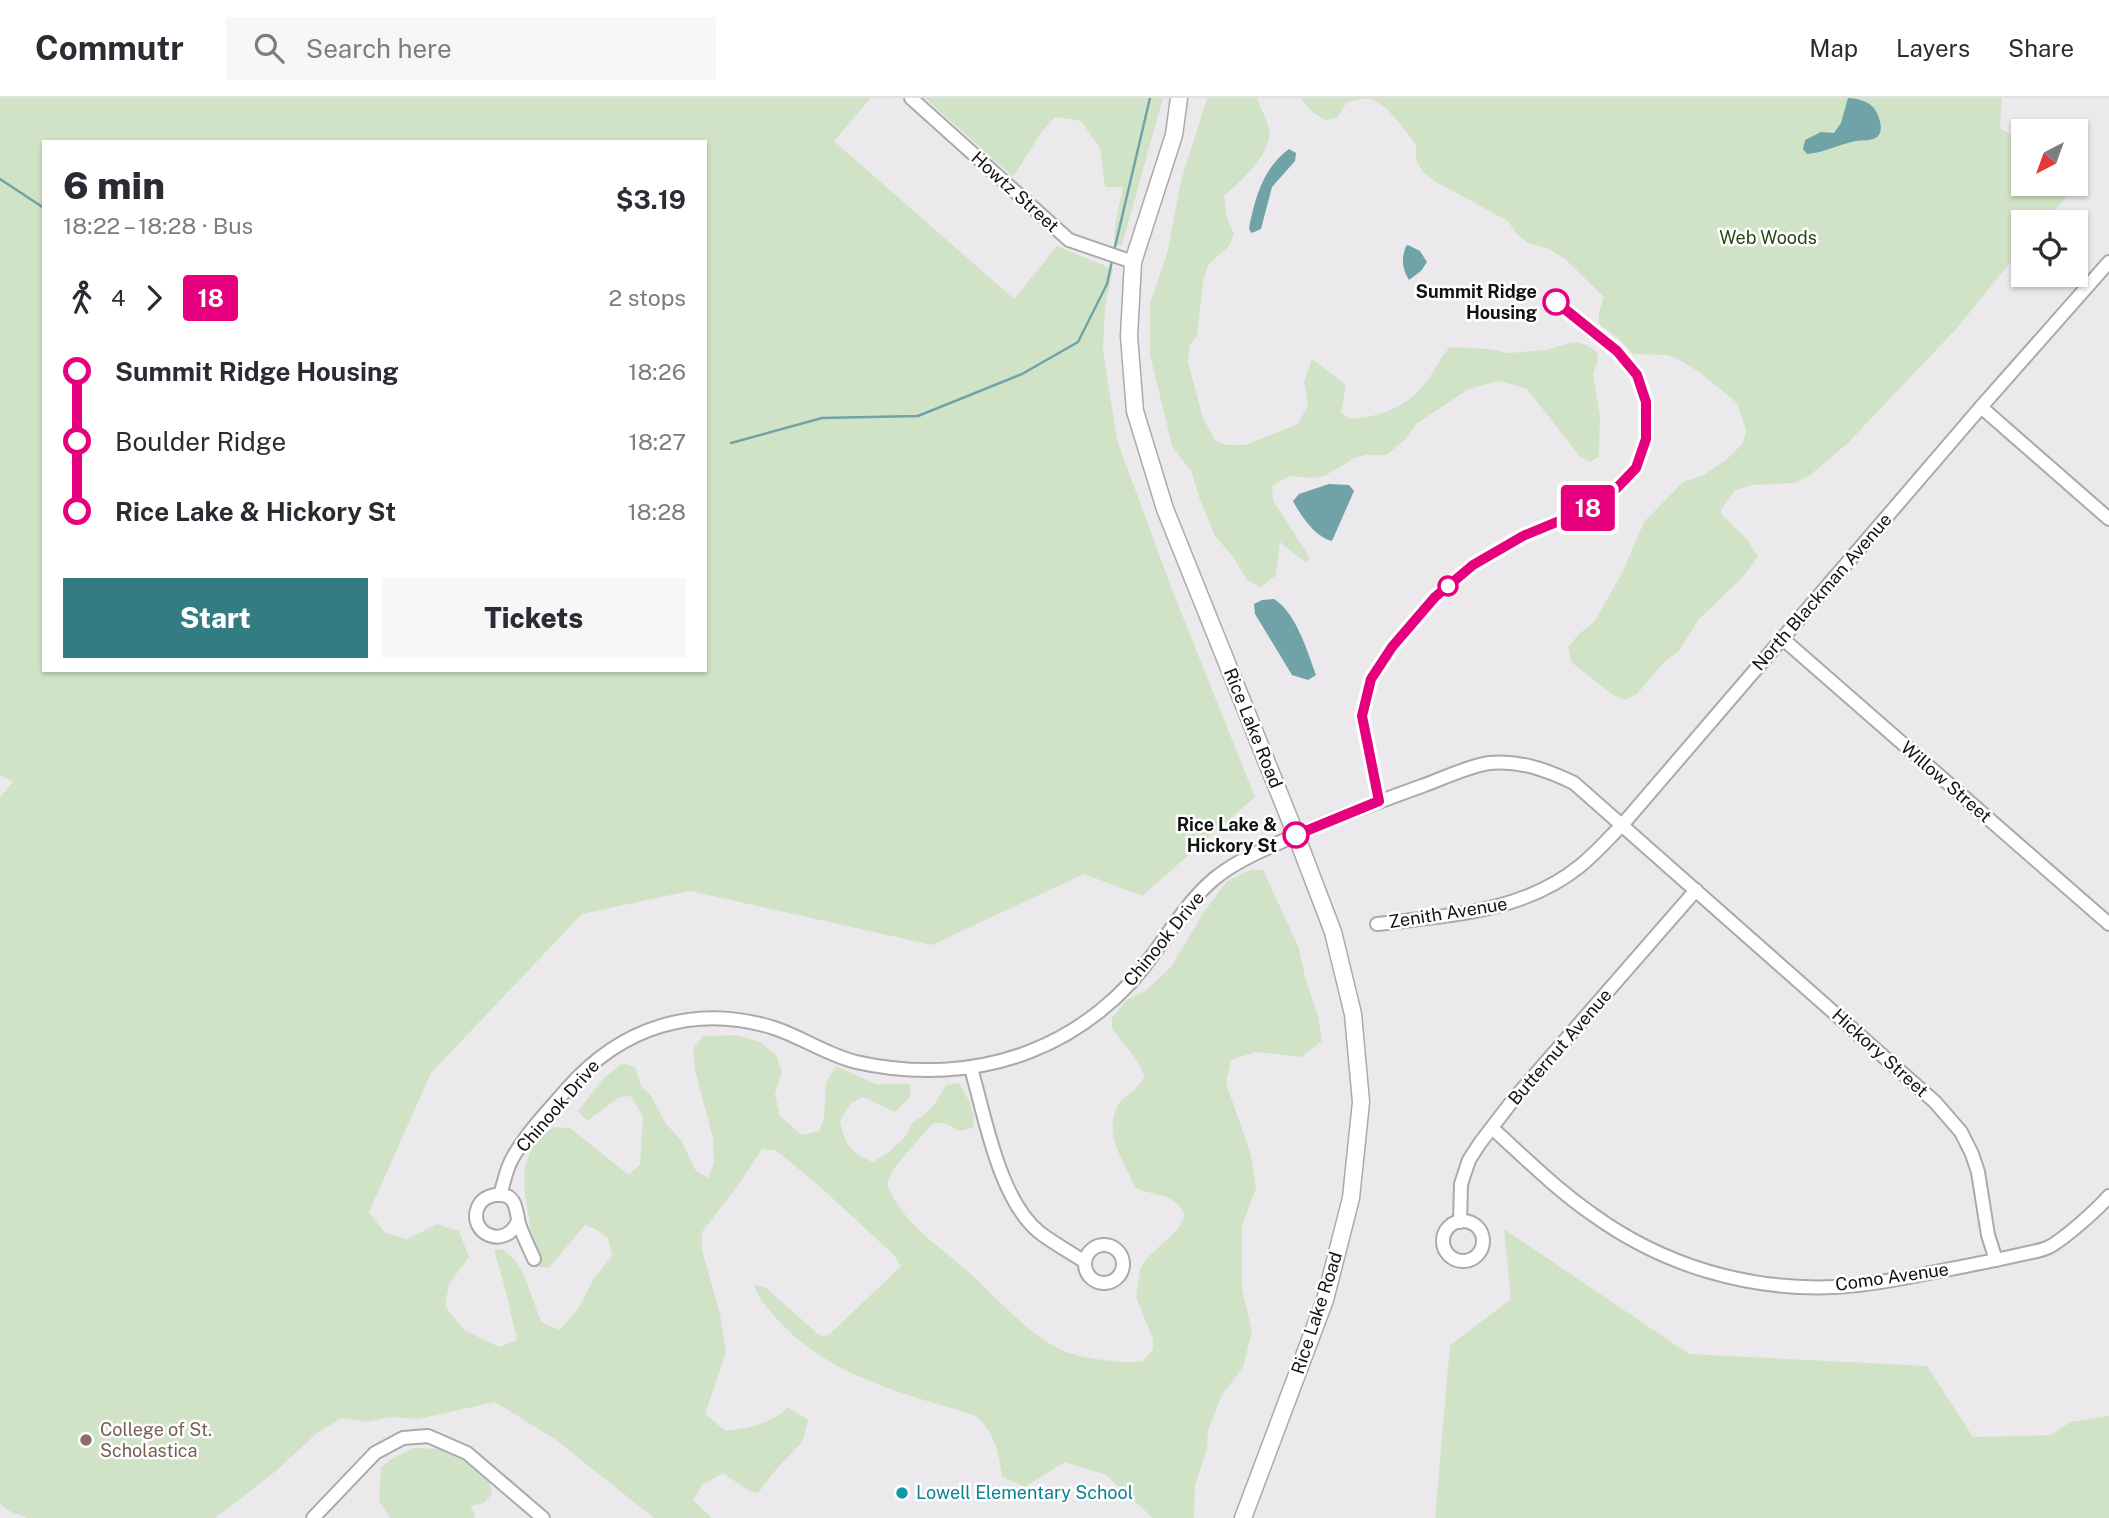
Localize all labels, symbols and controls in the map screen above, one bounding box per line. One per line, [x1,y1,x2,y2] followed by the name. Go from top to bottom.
[226,17,716,80] search box
[35,29,184,67] text: Commutr
[250,29,288,67] icon: search
[306,33,452,64] text: Search here
[1809,34,1858,62] text: Map
[1896,34,1970,62] text: Layers
[2008,34,2074,62] text: Share
[2011,119,2088,196] north arrow
[2011,119,2088,287] map controls
[967,147,1063,236] street label: Howtz Street
[63,163,165,208] text: 6 min
[616,184,686,215] text: $3.19
[2011,210,2088,287] button: locate
[63,212,253,239] text: 18:22 – 18:28 · Bus
[1719,227,1817,248] park label: Web Woods
[63,279,101,317] icon: walk
[135,279,173,317] icon: forward
[1416,281,1537,323] place label: Summit Ridge Housing
[111,284,125,311] text: 4
[197,284,224,312] text: 18
[608,284,686,311] text: 2 stops
[1543,289,1569,315] marker: Summit Ridge Housing
[115,356,399,387] text: Summit Ridge Housing
[628,358,686,385] text: 18:26
[115,426,286,457] text: Boulder Ridge
[629,428,686,455] text: 18:27
[1556,485,1620,531] line badge: 18
[1575,494,1601,522] text: 18
[115,496,396,527] text: Rice Lake & Hickory St
[628,498,686,525] text: 18:28
[1748,509,1896,675] street label: North Blackman Avenue
[1438,576,1458,596] unlabelled marker
[63,578,368,658] button: Start
[382,578,686,658] button: Tickets
[1220,665,1287,791] street label: Rice Lake Road
[1897,737,1996,827] street label: Willow Street
[1177,814,1277,856] place label: Rice Lake & Hickory St
[1283,822,1309,848] marker: Rice Lake & Hickory St
[1119,887,1208,990] street label: Chinook Drive
[1387,893,1509,932] street label: Zenith Avenue
[1504,984,1616,1109] street label: Butternut Avenue
[1828,1004,1933,1101] street label: Hickory Street
[512,1055,603,1156] street label: Chinook Drive
[1287,1249,1346,1377] street label: Rice Lake Road
[1834,1258,1950,1295] street label: Como Avenue
[100,1419,212,1461] place label: College of St. Scholastica
[78,1432,94,1448] marker: College of St. Scholastica
[916,1482,1133,1503] place label: Lowell Elementary School
[894,1485,910,1501] marker: Lowell Elementary School

